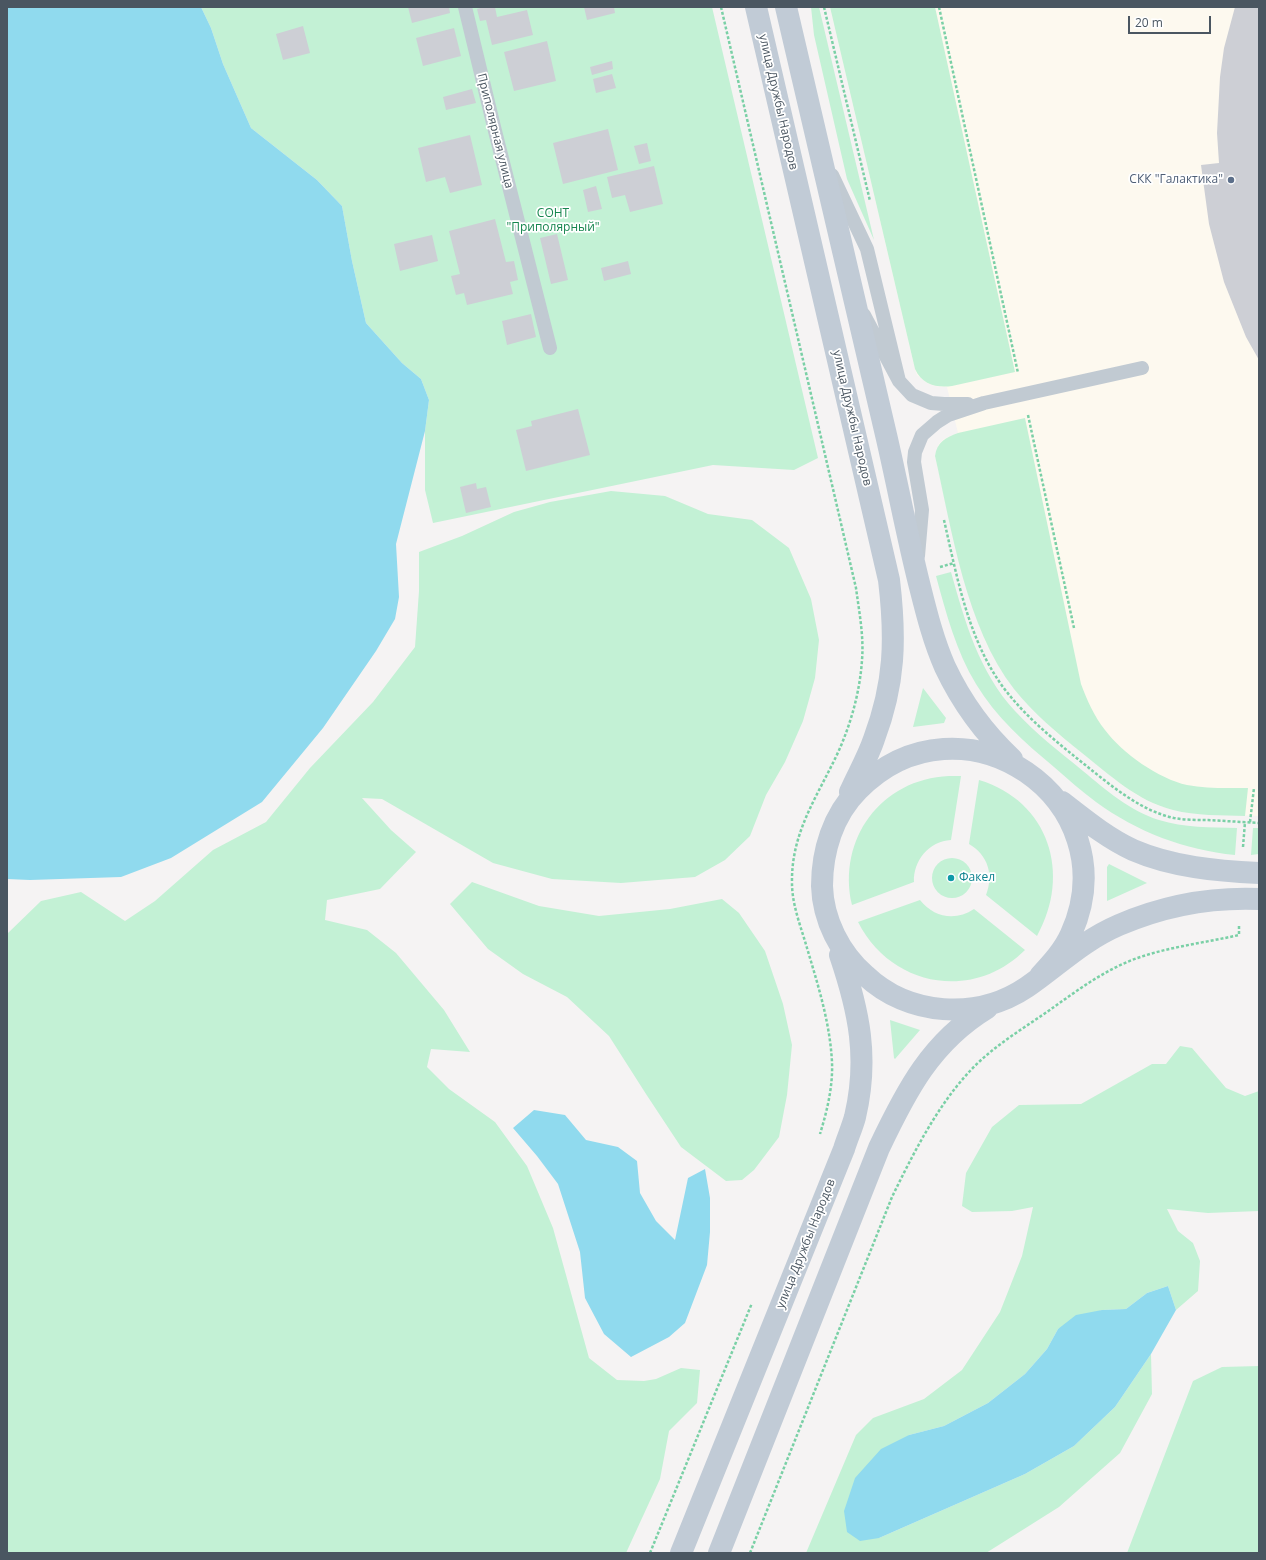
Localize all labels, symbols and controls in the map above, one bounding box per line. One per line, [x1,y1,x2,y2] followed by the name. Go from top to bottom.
[1130,8,1213,34] scale bar
[1135,14,1163,31] text: 20 m
[755,33,801,171] street label: улица Дружбы Народов
[474,72,516,190] street label: Приполярная улица
[1129,173,1223,187] place label: СКК "Галактика"
[1226,175,1236,185] marker: СКК "Галактика"
[506,207,600,235] park label: СОНТ "Приполярный"
[829,349,875,487] street label: улица Дружбы Народов
[959,871,995,885] place label: Факел
[946,873,956,883] marker: Факел
[773,1177,839,1311] street label: улица Дружбы Народов

